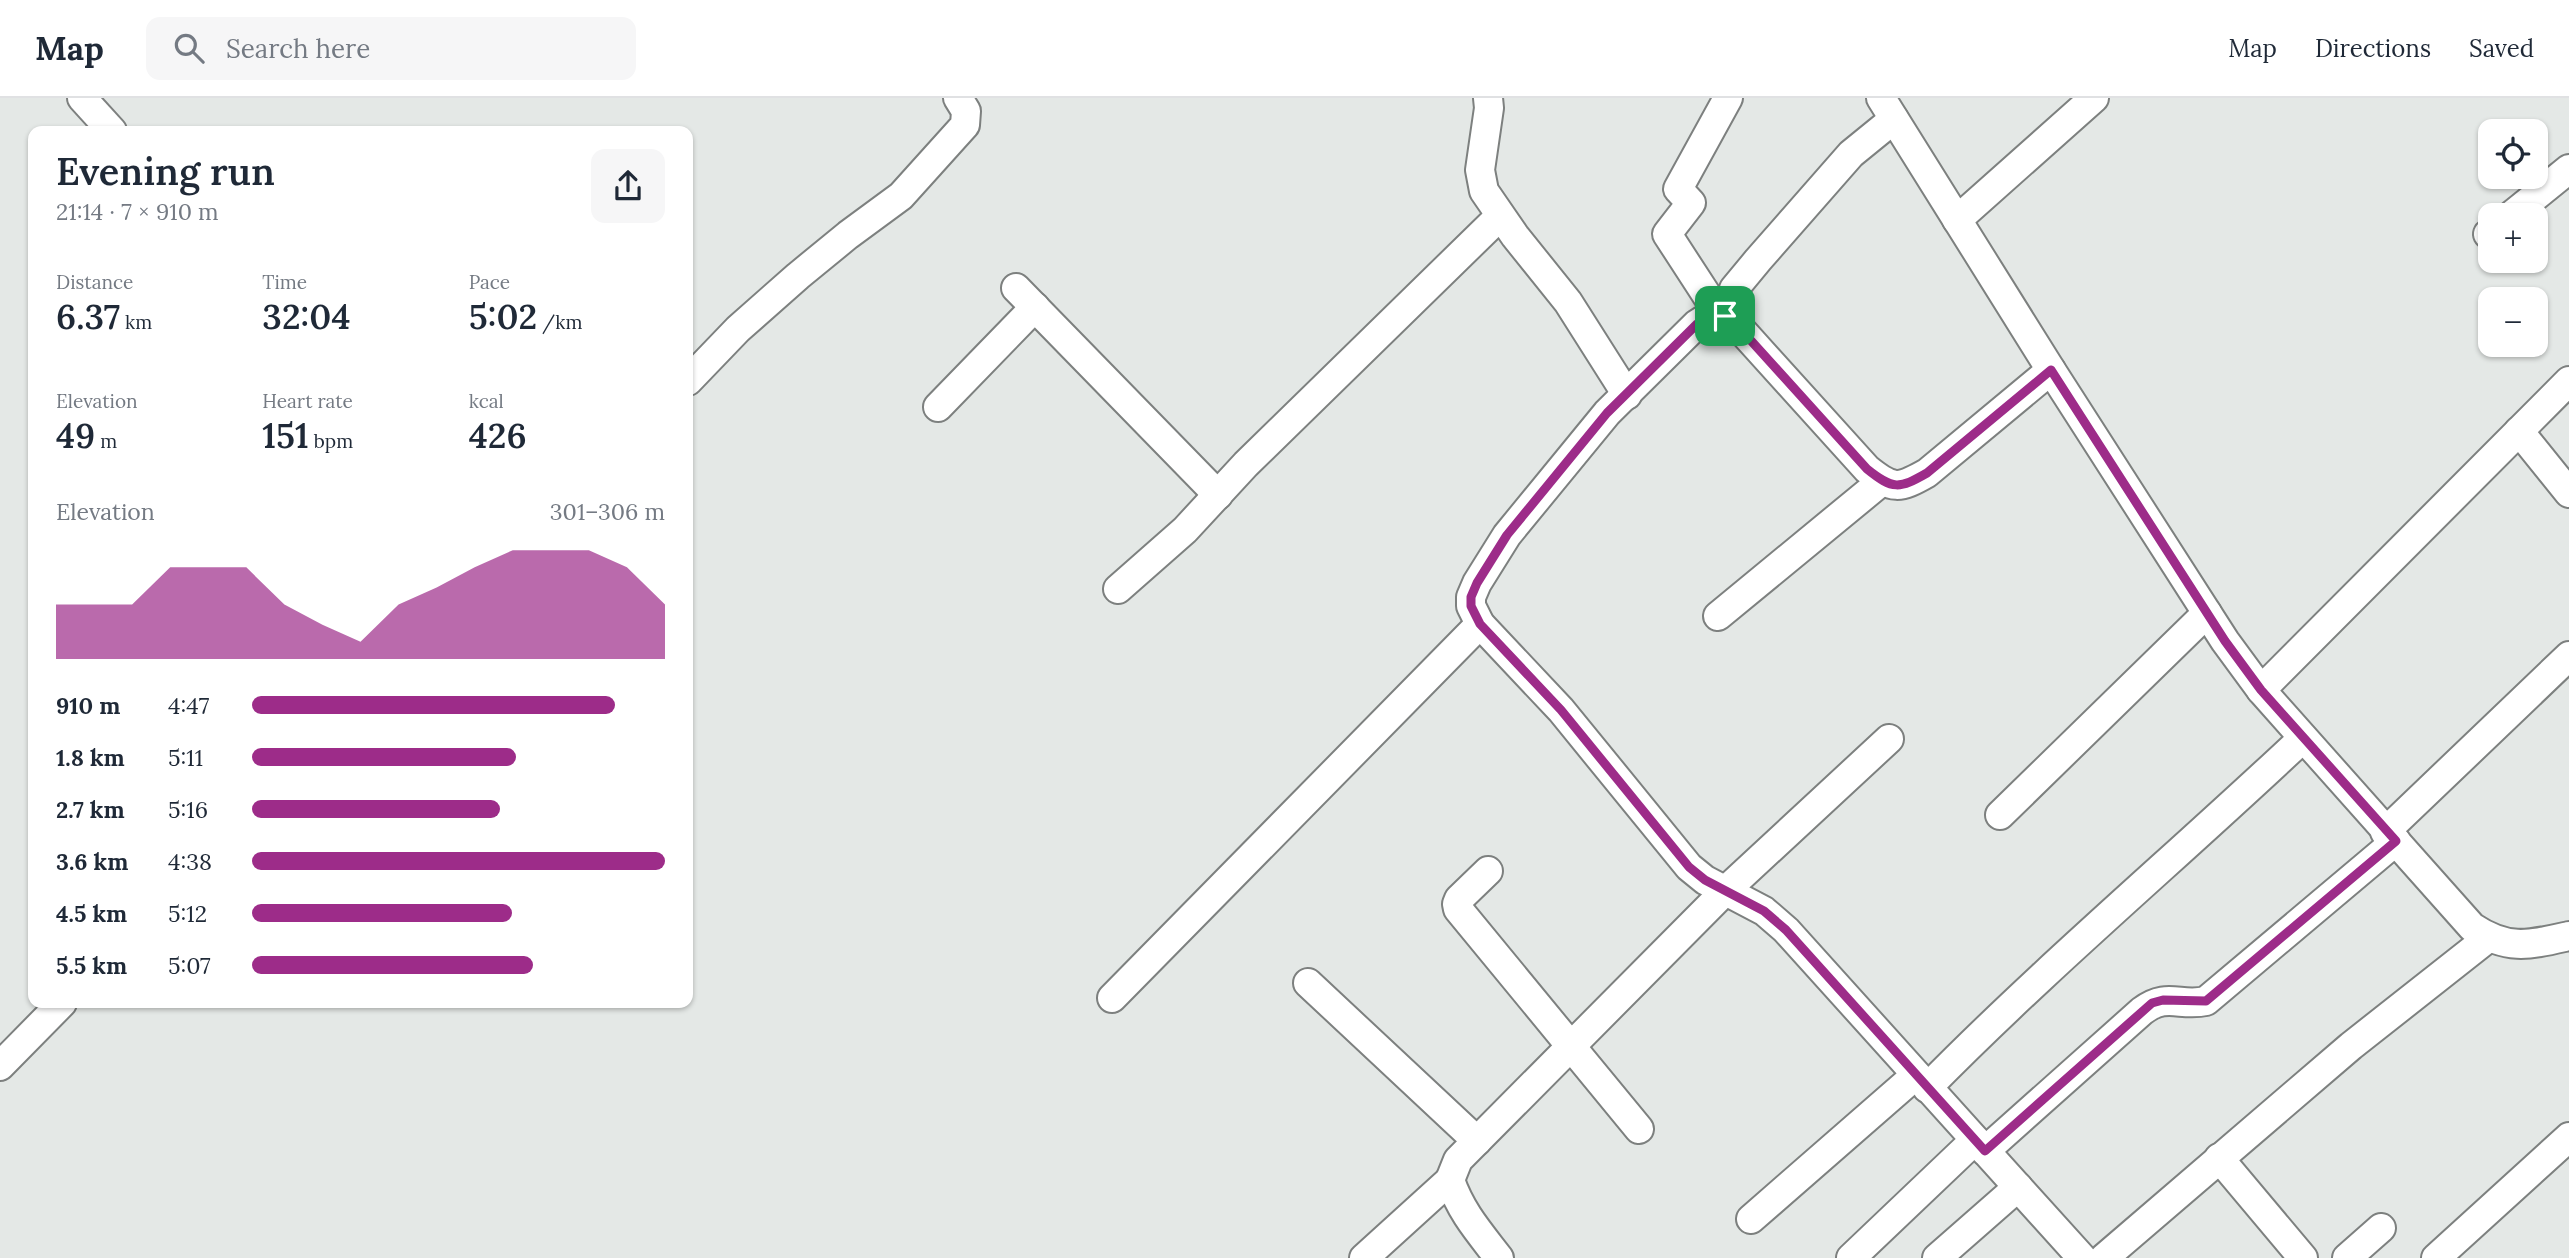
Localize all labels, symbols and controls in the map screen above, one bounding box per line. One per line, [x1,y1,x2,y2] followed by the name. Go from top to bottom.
[146,17,636,80] search box
[35,27,104,69] text: Map
[170,29,208,67] icon: search
[226,32,370,65] text: Search here
[2228,33,2277,64] text: Map
[2315,33,2431,64] text: Directions
[2469,33,2534,64] text: Saved
[2478,119,2548,357] map controls
[2478,119,2548,189] button: locate
[56,147,275,195] text: Evening run
[591,149,665,223] button: share
[56,197,219,226] text: 21:14 · 7 × 910 m
[2478,203,2548,273] button: +
[56,270,133,294] text: Distance
[262,270,307,294] text: Time
[469,270,510,294] text: Pace
[1695,286,1755,346] pin
[2478,287,2548,357] button: −
[56,294,120,339] text: 6.37
[262,294,351,339] text: 32:04
[469,294,537,339] text: 5:02
[1706,297,1744,335] icon: arrive
[120,310,152,334] text: km
[537,310,582,334] text: /km
[56,389,138,413] text: Elevation
[262,389,353,413] text: Heart rate
[469,389,504,413] text: kcal
[56,413,95,458] text: 49
[262,413,309,458] text: 151
[469,413,527,458] text: 426
[95,429,117,453] text: m
[309,429,353,453] text: bpm
[56,497,155,526] text: Elevation
[550,497,665,526] text: 301–306 m
[56,691,120,720] text: 910 m
[168,691,209,720] text: 4:47
[56,743,125,772] text: 1.8 km
[168,743,203,772] text: 5:11
[56,795,125,824] text: 2.7 km
[168,795,208,824] text: 5:16
[56,847,128,876] text: 3.6 km
[168,847,212,876] text: 4:38
[56,899,127,928] text: 4.5 km
[168,899,207,928] text: 5:12
[56,951,127,980] text: 5.5 km
[168,951,211,980] text: 5:07

